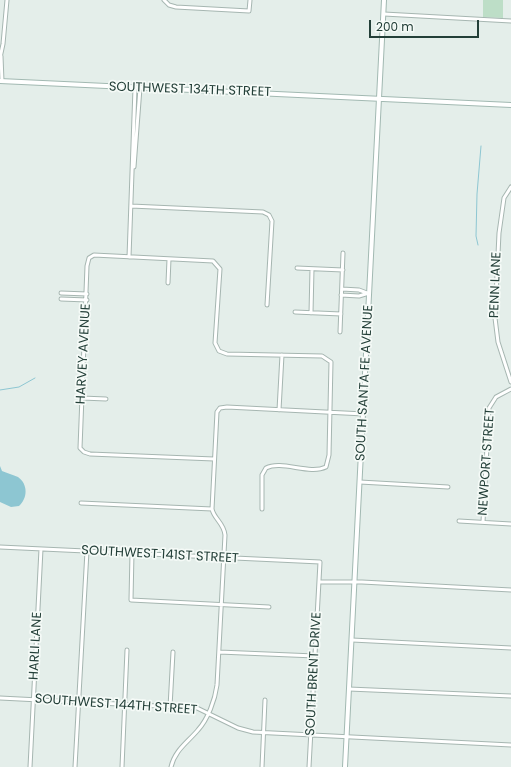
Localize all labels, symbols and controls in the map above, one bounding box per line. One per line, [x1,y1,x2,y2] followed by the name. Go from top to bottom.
[371,12,481,38] scale bar
[376,18,414,35] text: 200 m
[108,79,272,101] street label: SOUTHWEST 134TH STREET
[487,252,505,318] street label: PENN LANE
[74,303,94,405] street label: HARVEY AVENUE
[353,304,377,462] street label: SOUTH SANTA FE AVENUE
[475,408,499,516] street label: NEWPORT STREET
[81,543,239,567] street label: SOUTHWEST 141ST STREET
[26,612,46,680] street label: HARLI LANE
[303,612,325,736] street label: SOUTH BRENT DRIVE
[34,692,198,718] street label: SOUTHWEST 144TH STREET

